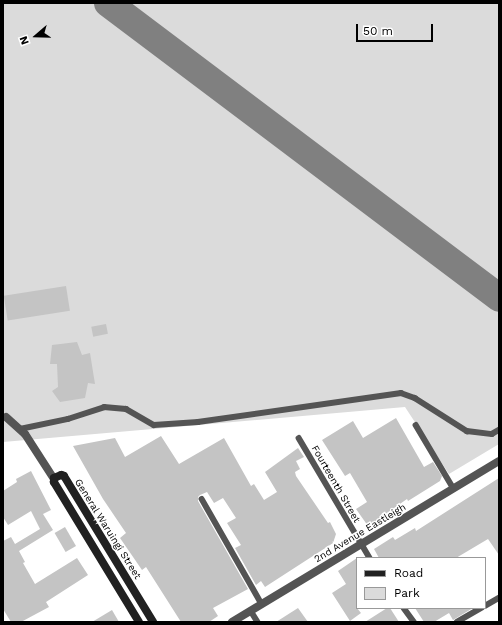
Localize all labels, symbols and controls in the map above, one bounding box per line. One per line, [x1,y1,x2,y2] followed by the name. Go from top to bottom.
[16,16,56,56] north arrow
[358,16,435,42] scale bar
[363,24,393,38] text: 50 m
[17,34,32,46] text: N
[309,443,363,525] street label: Fourteenth Street
[72,476,144,582] street label: General Waruingi Street
[312,501,408,565] street label: 2nd Avenue Eastleigh
[356,557,486,609] legend
[394,566,423,580] text: Road
[394,586,420,600] text: Park

